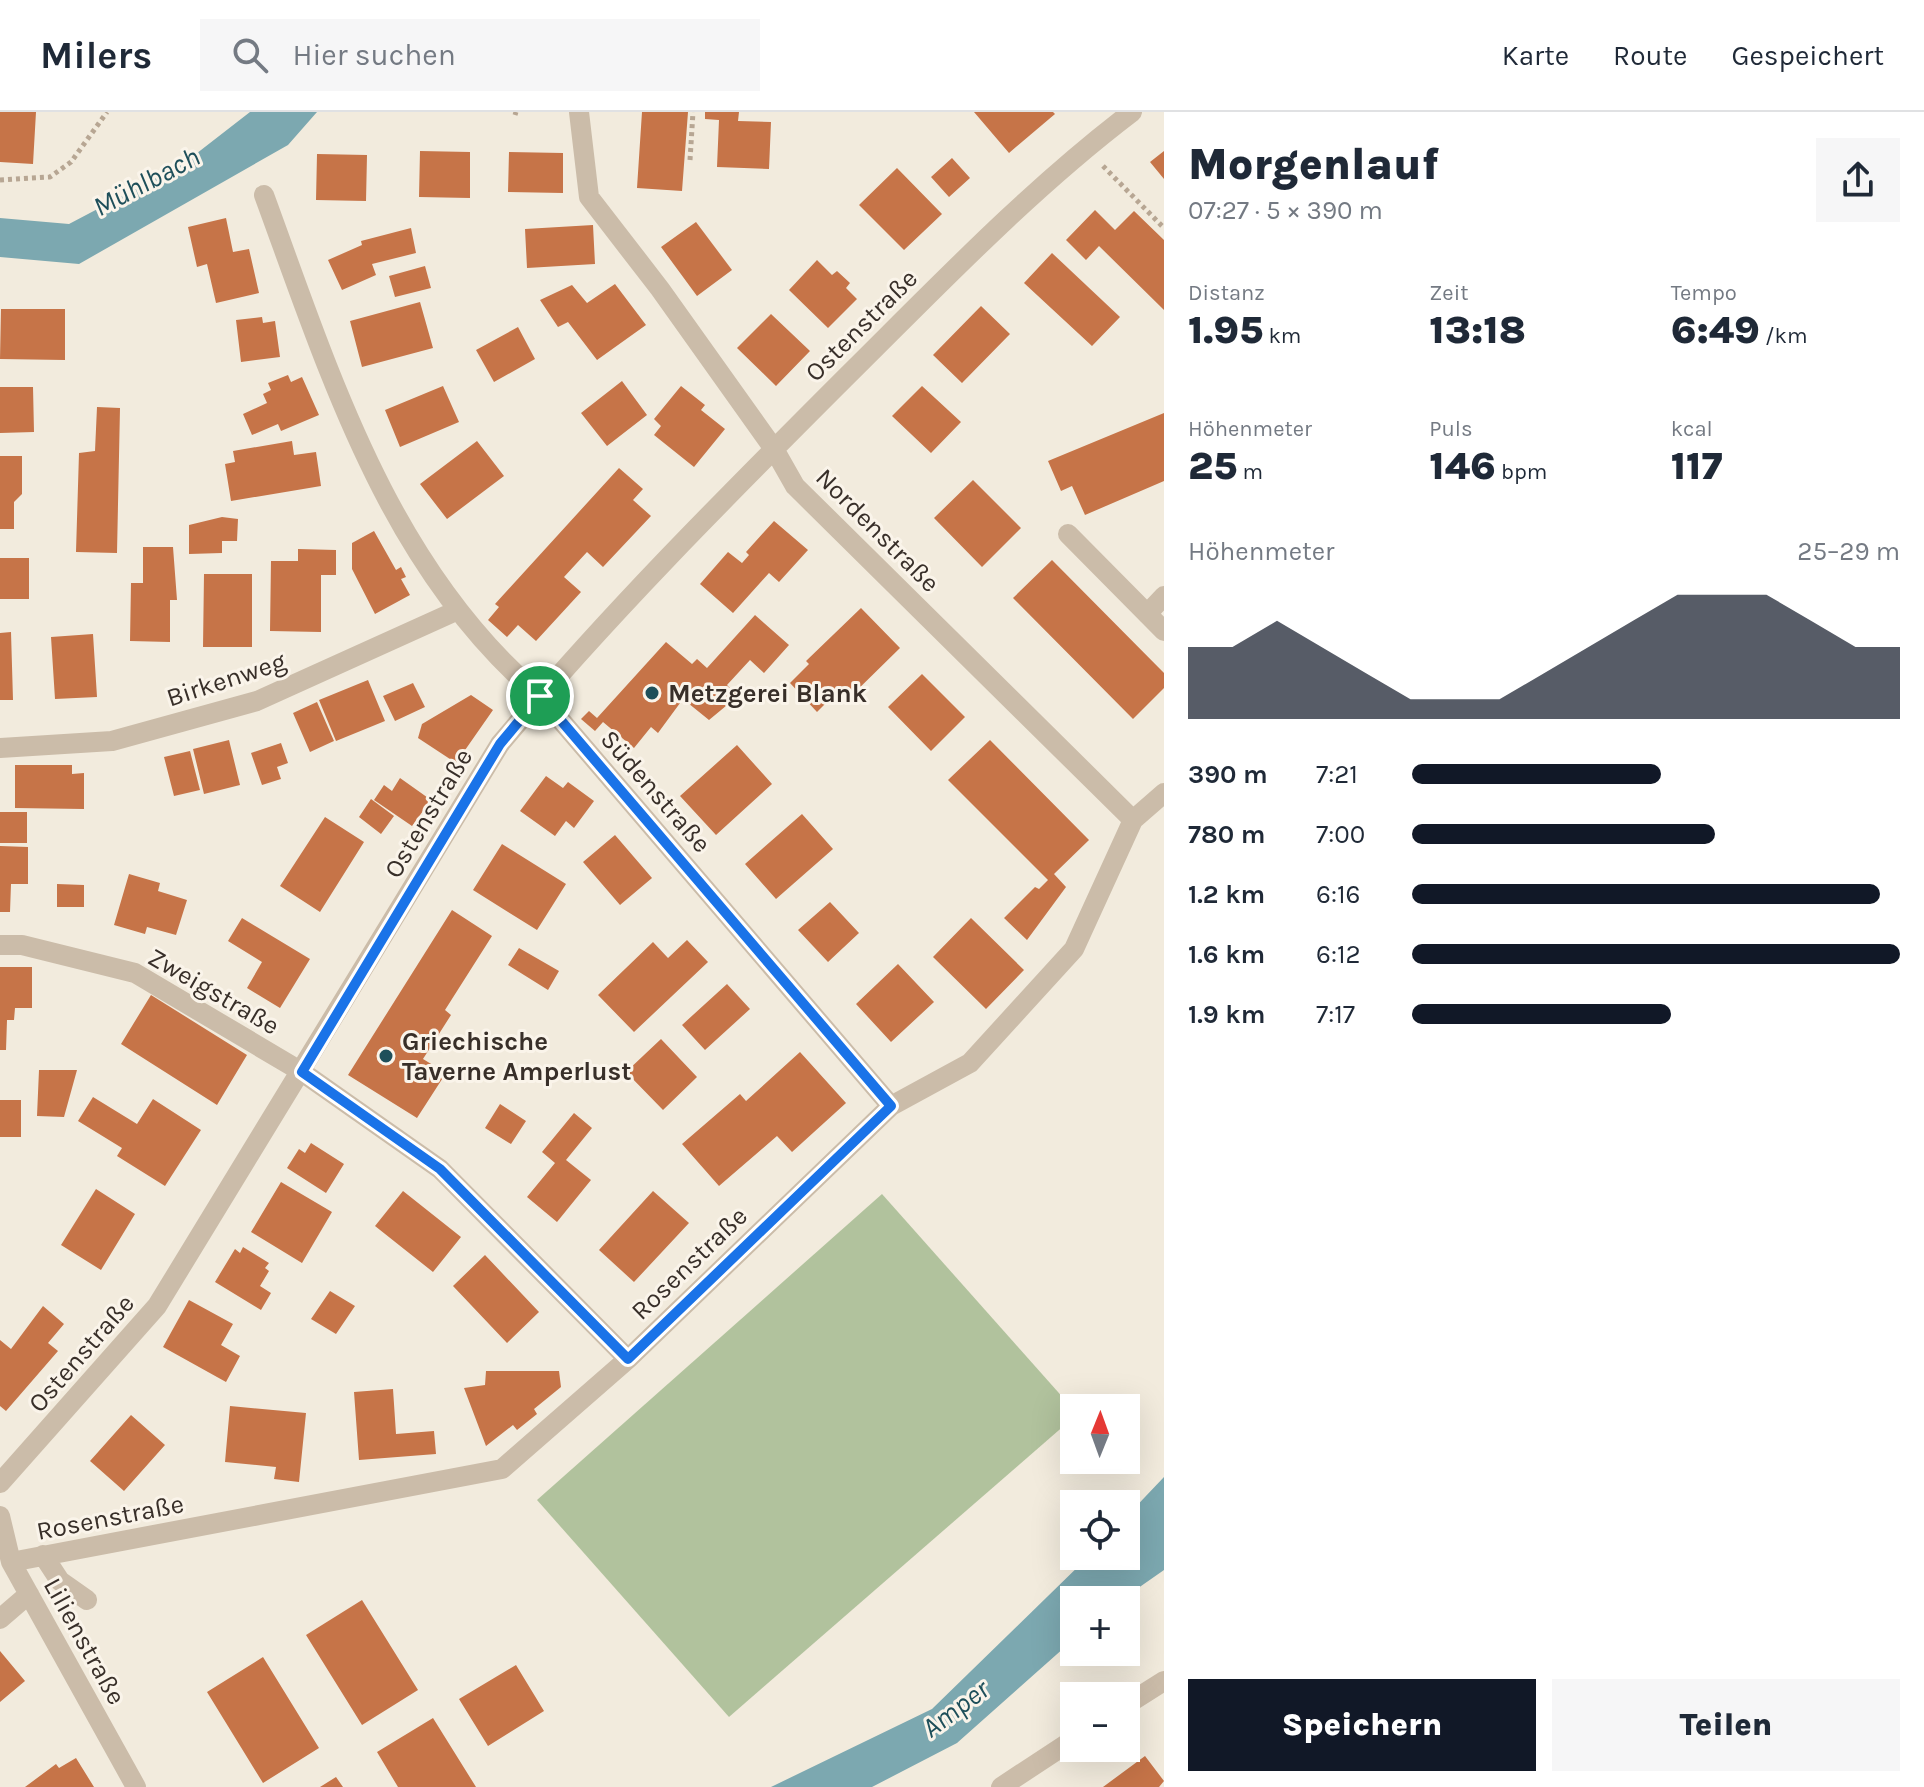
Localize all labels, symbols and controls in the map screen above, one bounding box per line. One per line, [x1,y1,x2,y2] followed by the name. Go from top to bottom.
[200,19,760,91] search box
[40,33,152,78] text: Milers
[228,33,272,77] icon: search
[292,37,456,73] text: Hier suchen
[1502,39,1569,72] text: Karte
[1613,39,1687,72] text: Route
[1731,39,1884,72] text: Gespeichert
[1816,138,1900,222] button: share
[1188,139,1439,190] text: Morgenlauf
[87,140,205,223] water label: Mühlbach
[1188,195,1383,226] text: 07:27 · 5 × 390 m
[799,263,924,388] street label: Ostenstraße
[1188,280,1265,306] text: Distanz
[1429,280,1468,306] text: Zeit
[1671,280,1737,306] text: Tempo
[1188,306,1263,353] text: 1.95
[1429,306,1526,353] text: 13:18
[1671,306,1760,353] text: 6:49
[1263,323,1301,349] text: km
[1760,323,1808,349] text: /km
[1188,416,1312,442] text: Höhenmeter
[1429,416,1473,442] text: Puls
[1671,416,1713,442] text: kcal
[1188,442,1237,489] text: 25
[1429,442,1496,489] text: 146
[1671,442,1722,489] text: 117
[1237,459,1263,485] text: m
[1496,459,1547,485] text: bpm
[809,462,946,599] street label: Nordenstraße
[1188,536,1335,567] text: Höhenmeter
[1797,536,1900,567] text: 25–29 m
[162,645,290,713] street label: Birkenweg
[506,662,574,730] pin
[518,674,562,718] icon: arrive
[668,678,867,709] place label: Metzgerei Blank
[643,684,661,702] marker: Metzgerei Blank
[594,724,717,859] street label: Südenstraße
[378,743,479,884] street label: Ostenstraße
[1188,759,1268,790] text: 390 m
[1316,759,1358,790] text: 7:21
[1188,819,1265,850] text: 780 m
[1316,819,1365,850] text: 7:00
[1188,879,1265,910] text: 1.2 km
[1316,879,1360,910] text: 6:16
[1188,939,1265,970] text: 1.6 km
[1316,939,1361,970] text: 6:12
[143,941,285,1041] street label: Zweigstraße
[1188,999,1265,1030] text: 1.9 km
[1316,999,1355,1030] text: 7:17
[402,1026,632,1087] place label: Griechische Taverne Amperlust
[377,1047,395,1065] marker: Griechische Taverne Amperlust
[625,1200,754,1326] street label: Rosenstraße
[22,1288,141,1418] street label: Ostenstraße
[1060,1394,1140,1474] north arrow
[1060,1394,1140,1762] map controls
[34,1488,186,1547] street label: Rosenstraße
[1060,1490,1140,1570] button: locate
[37,1572,132,1710] street label: Lilienstraße
[1060,1586,1140,1666] button: +
[915,1672,997,1744] water label: Amper
[1188,1679,1536,1771] button: Speichern
[1552,1679,1900,1771] button: Teilen
[1060,1682,1140,1762] button: −

